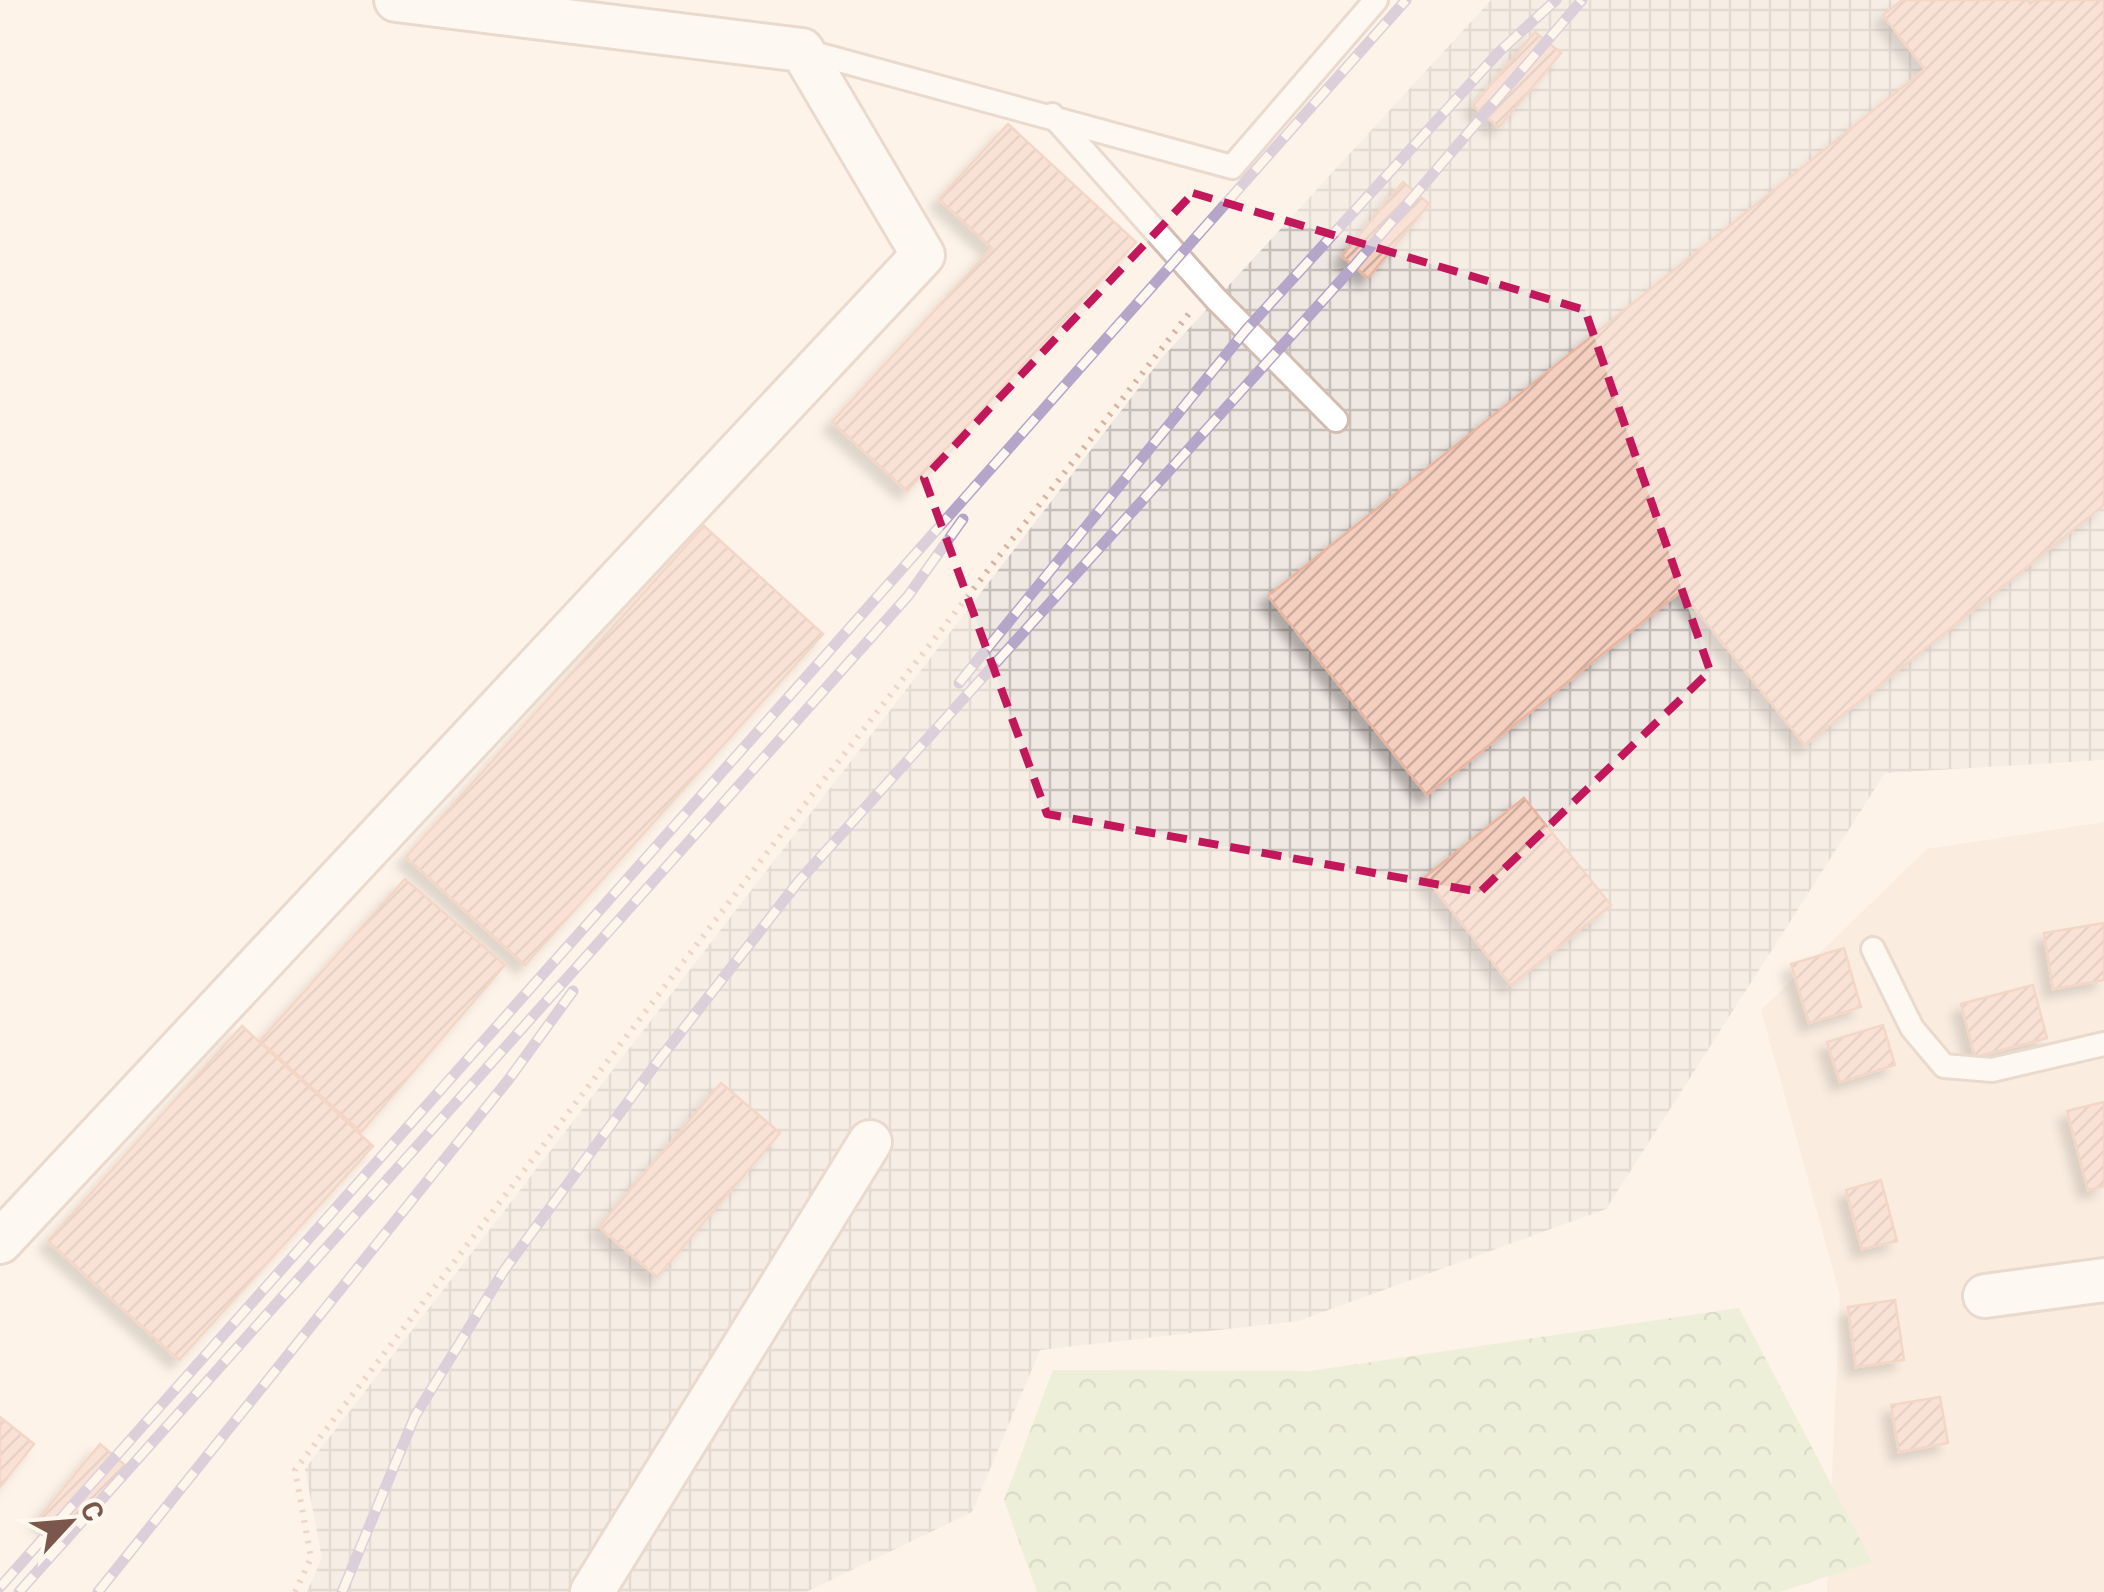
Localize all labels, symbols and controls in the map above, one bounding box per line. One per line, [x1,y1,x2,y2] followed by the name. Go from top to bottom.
[20,1472,120,1572] north arrow
[73,1496,111,1527] text: С

